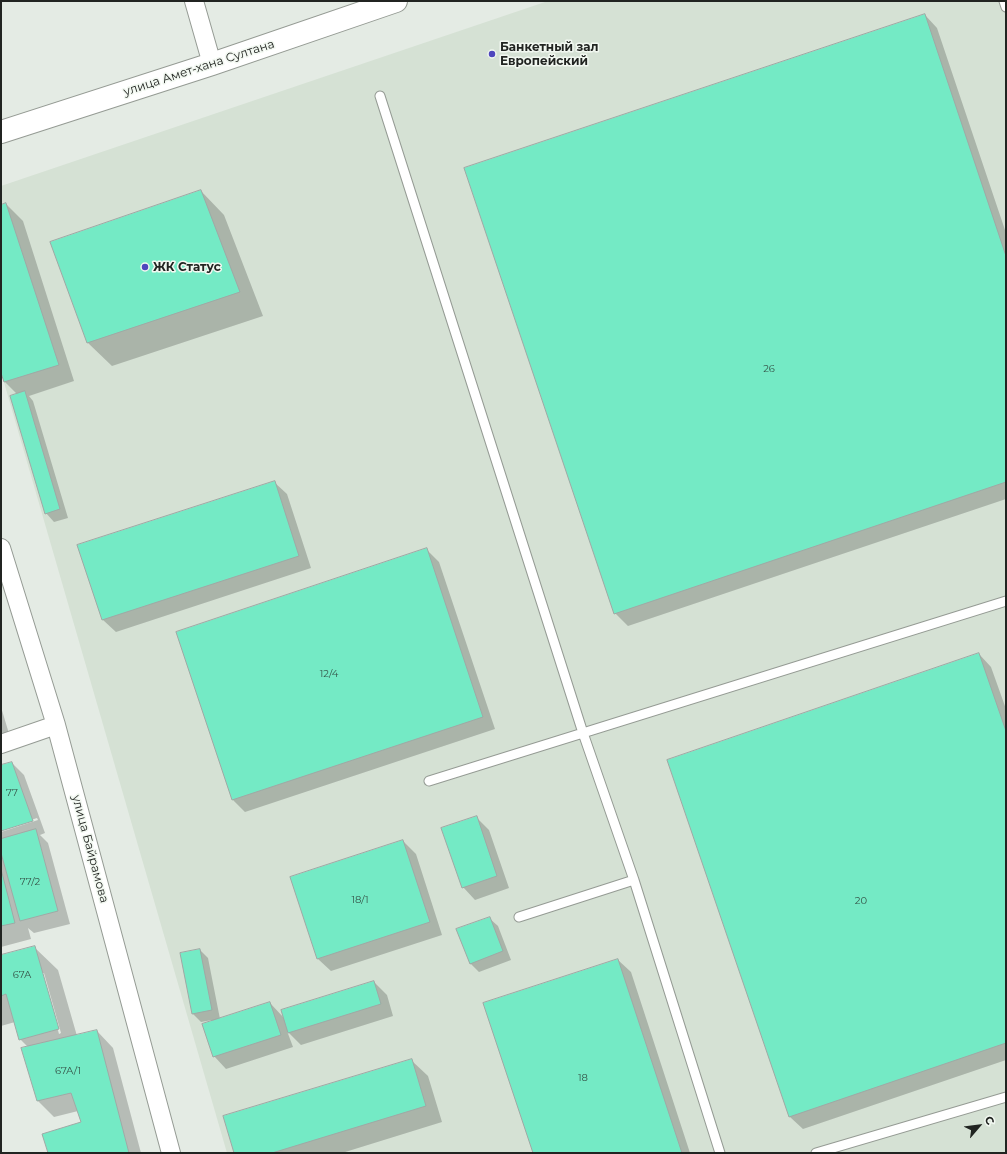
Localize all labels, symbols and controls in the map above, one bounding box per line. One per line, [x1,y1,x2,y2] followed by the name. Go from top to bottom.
[122,37,276,99] street label: улица Амет-хана Султана
[500,40,598,68] place label: Банкетный зал Европейский
[487,49,497,59] marker: Банкетный зал Европейский
[153,260,221,274] place label: ЖК Статус
[140,262,150,272] marker: ЖК Статус
[763,363,775,375] house number: 26
[320,668,338,680] house number: 12/4
[6,787,18,799] house number: 77
[69,793,111,905] street label: улица Байрамова
[20,876,40,888] house number: 77/2
[351,894,369,906] house number: 18/1
[855,895,867,907] house number: 20
[13,969,31,981] house number: 67А
[55,1065,81,1077] house number: 67А/1
[578,1072,588,1084] house number: 18
[959,1106,999,1146] north arrow
[982,1114,998,1127] text: С

